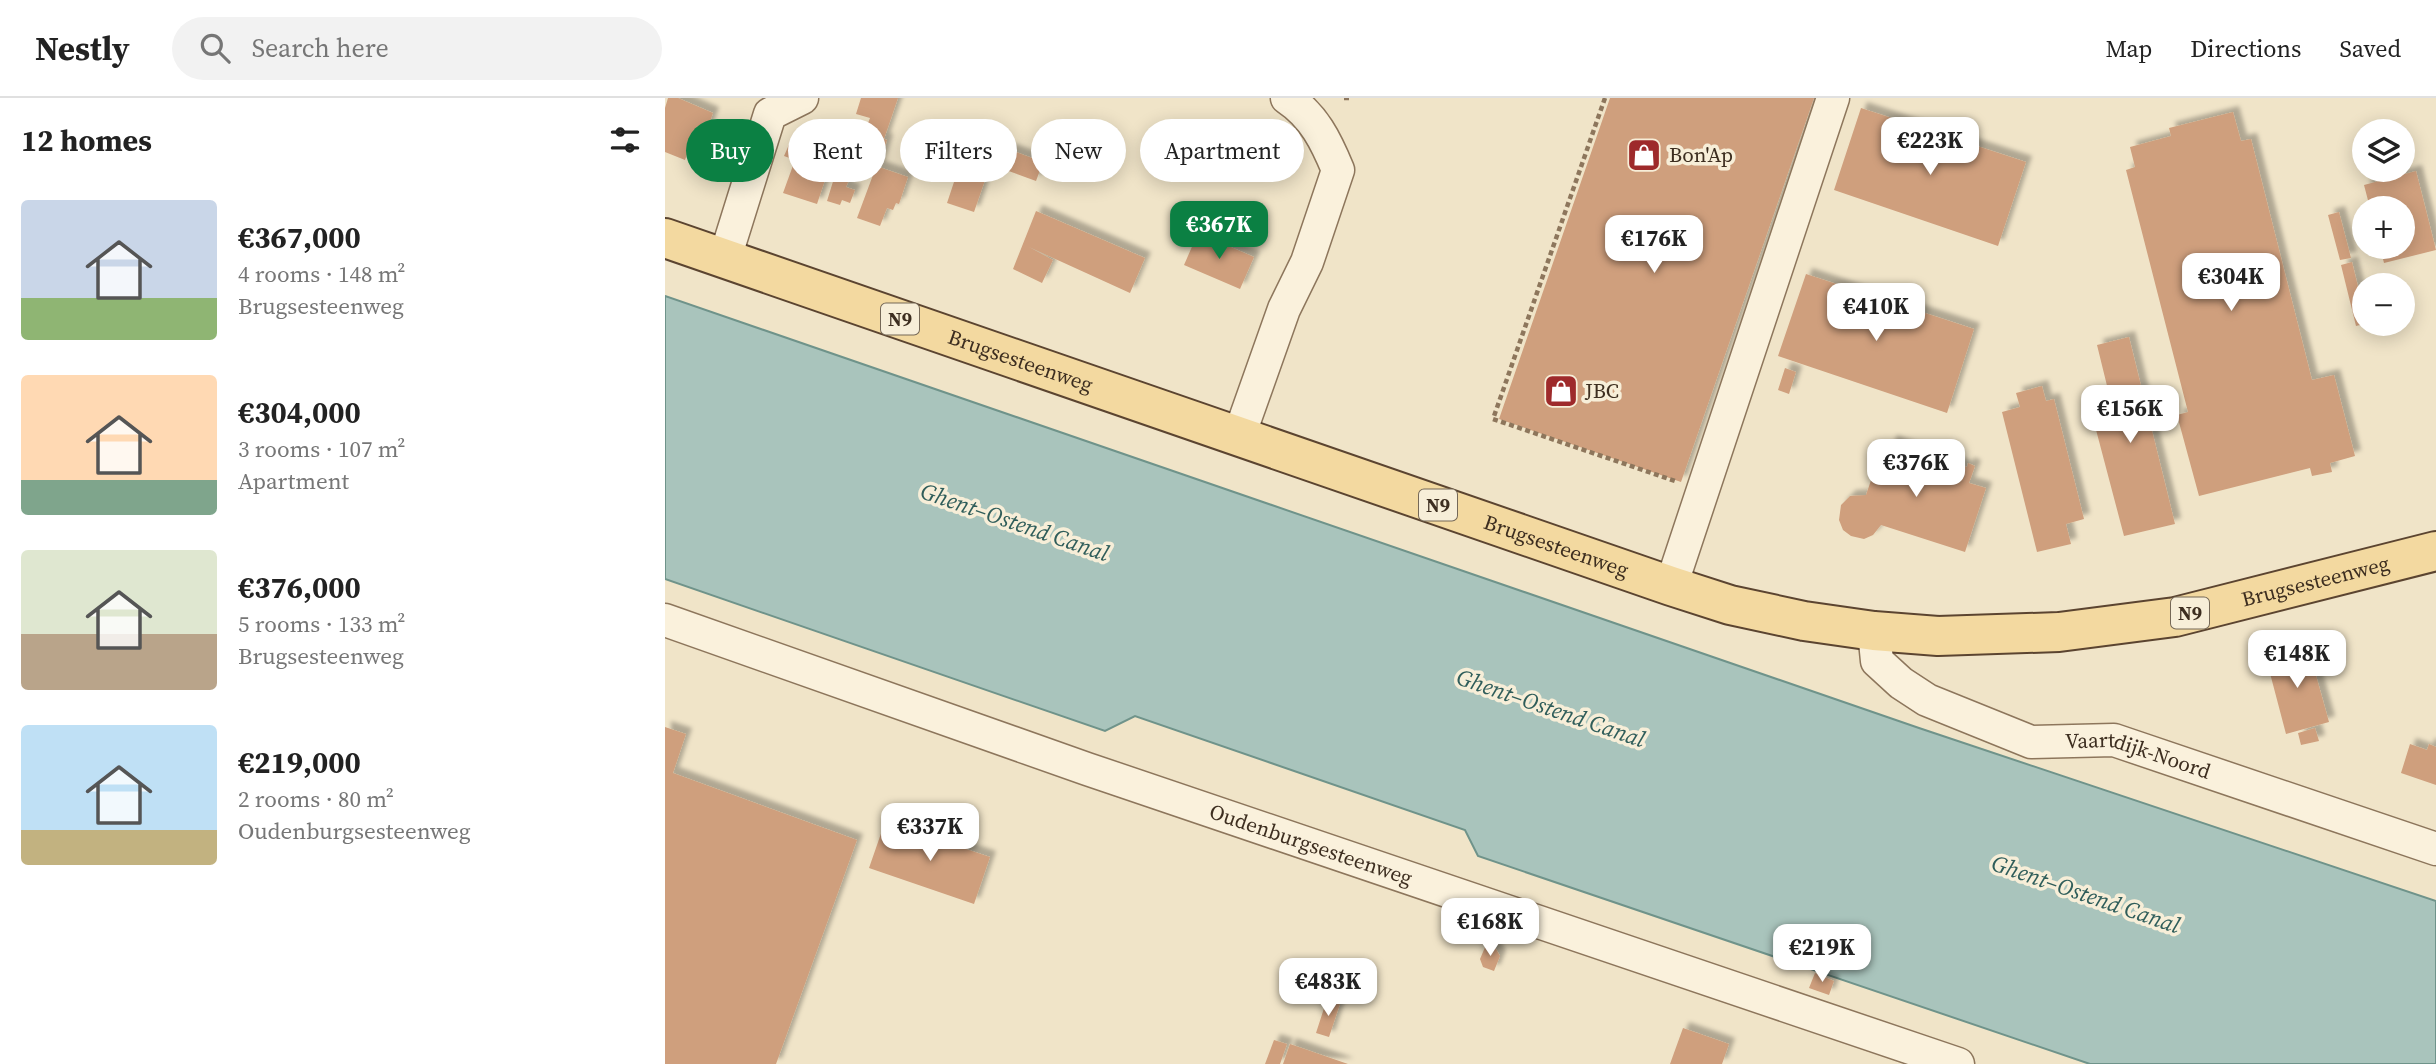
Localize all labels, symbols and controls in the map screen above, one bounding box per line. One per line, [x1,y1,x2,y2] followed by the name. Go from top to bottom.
[172,17,662,80] search box
[35,26,130,71] text: Nestly
[196,29,234,67] icon: search
[252,30,389,66] text: Search here
[2105,32,2152,65] text: Map
[2190,32,2301,65] text: Directions
[2339,32,2401,65] text: Saved
[1881,118,1979,177] pin: €223K
[686,119,774,182] chip: Buy
[788,119,886,182] chip: Rent
[900,119,1017,182] chip: Filters
[1031,119,1126,182] chip: New
[1140,119,1304,182] chip: Apartment
[2352,119,2415,336] map controls
[2352,119,2415,182] button: layers
[21,120,152,161] text: 12 homes
[606,121,644,159] icon: filters
[1897,124,1963,156] text: €223K
[1625,136,1663,174] shop icon: Bon'Ap
[1669,140,1733,169] place label: Bon'Ap
[2352,196,2415,259] button: +
[1170,202,1268,261] pin: €367K
[1186,208,1252,240] text: €367K
[1605,216,1703,275] pin: €176K
[238,217,361,258] text: €367,000
[1621,222,1687,254] text: €176K
[77,228,161,312] icon: home
[2182,254,2280,313] pin: €304K
[238,258,405,290] text: 4 rooms · 148 m²
[2198,260,2264,292] text: €304K
[2352,273,2415,336] button: −
[1827,284,1925,343] pin: €410K
[238,290,404,322] text: Brugsesteenweg
[1843,290,1909,322] text: €410K
[881,304,919,334] road number: N9
[944,322,1097,399] street label: Brugsesteenweg
[1542,372,1580,410] shop icon: JBC
[1584,376,1619,405] place label: JBC
[2081,386,2179,445] pin: €156K
[238,392,361,433] text: €304,000
[2097,392,2163,424] text: €156K
[77,403,161,487] icon: home
[238,433,405,465] text: 3 rooms · 107 m²
[1867,440,1965,499] pin: €376K
[1883,446,1949,478] text: €376K
[238,465,349,497] text: Apartment
[916,475,1114,569] water label: Ghent–Ostend Canal
[1419,490,1457,520] road number: N9
[1480,507,1633,584] street label: Brugsesteenweg
[2238,548,2393,614] street label: Brugsesteenweg
[238,567,361,608] text: €376,000
[77,578,161,662] icon: home
[2171,598,2209,628] road number: N9
[238,608,405,640] text: 5 rooms · 133 m²
[2248,630,2346,690] pin: €148K
[2264,637,2330,669] text: €148K
[238,640,404,672] text: Brugsesteenweg
[1452,661,1650,755] water label: Ghent–Ostend Canal
[2065,725,2215,786] street label: Vaartdijk-Noord
[238,742,361,783] text: €219,000
[77,753,161,837] icon: home
[238,783,394,815] text: 2 rooms · 80 m²
[1206,797,1417,892] street label: Oudenburgsesteenweg
[881,804,979,863] pin: €337K
[897,810,963,842] text: €337K
[238,815,471,847] text: Oudenburgsesteenweg
[1987,847,2185,941] water label: Ghent–Ostend Canal
[1441,898,1539,958] pin: €168K
[1457,905,1523,937] text: €168K
[1773,924,1871,984] pin: €219K
[1789,931,1855,963] text: €219K
[1279,958,1377,1018] pin: €483K
[1295,965,1361,997] text: €483K

